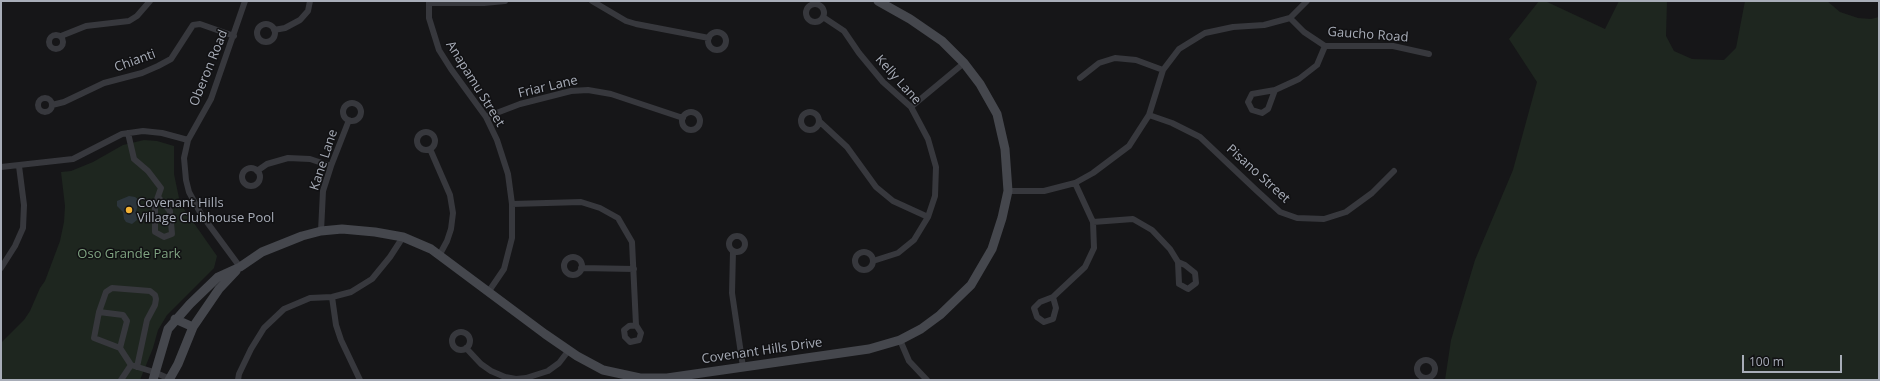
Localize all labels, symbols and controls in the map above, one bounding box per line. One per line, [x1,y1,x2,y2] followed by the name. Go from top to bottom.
[1327,24,1409,46] street label: Gaucho Road
[187,28,231,108] street label: Oberon Road
[442,38,508,130] street label: Anapamu Street
[112,46,158,76] street label: Chianti
[872,52,924,108] street label: Kelly Lane
[517,73,579,101] street label: Friar Lane
[307,128,341,192] street label: Kane Lane
[1223,141,1293,207] street label: Pisano Street
[137,195,274,226] place label: Covenant Hills Village Clubhouse Pool
[124,205,134,215] marker: Covenant Hills Village Clubhouse Pool
[77,246,181,262] park label: Oso Grande Park
[701,335,823,367] street label: Covenant Hills Drive
[1744,347,1844,373] scale bar
[1749,353,1784,370] text: 100 m

